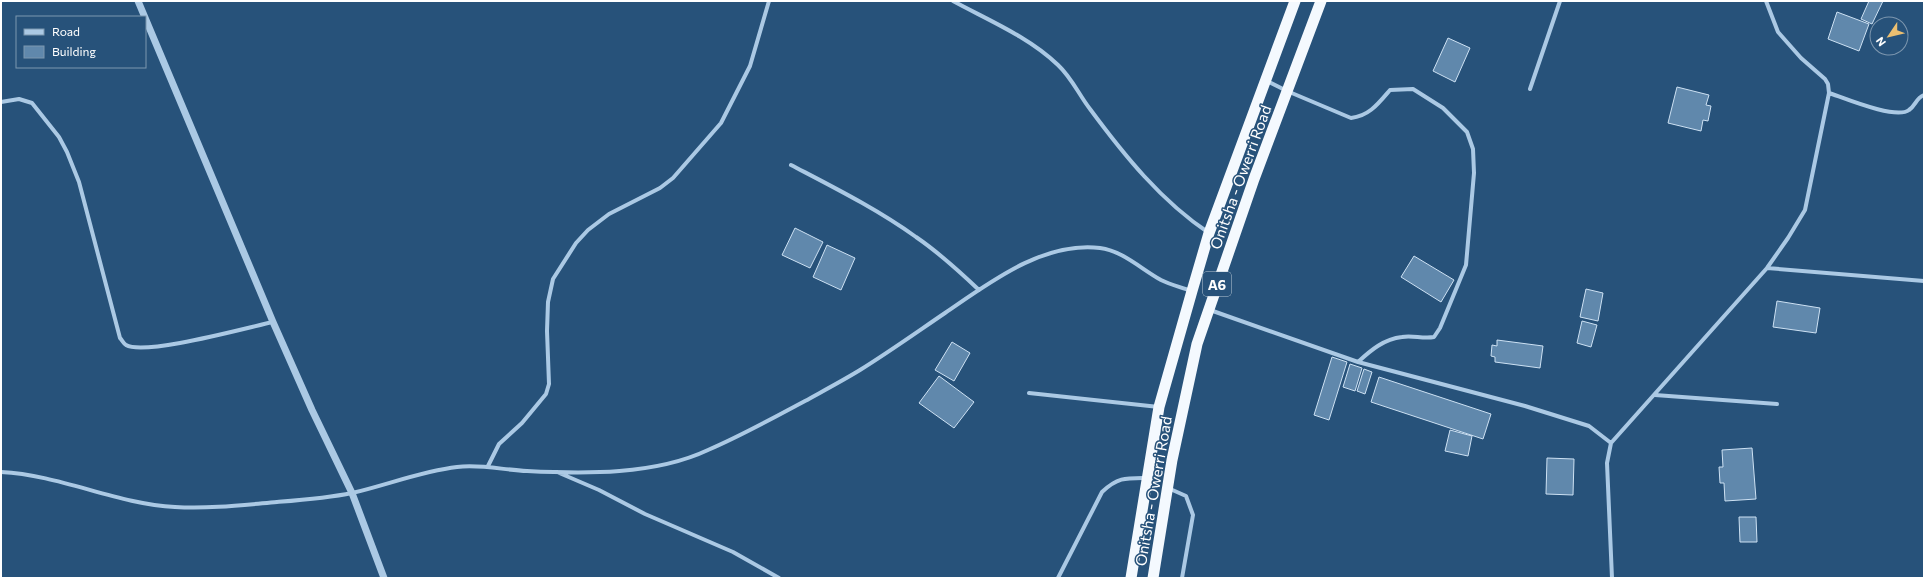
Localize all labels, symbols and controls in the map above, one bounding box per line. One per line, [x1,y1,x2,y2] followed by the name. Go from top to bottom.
[16,16,146,68] legend
[1869,16,1909,56] north arrow
[52,24,80,38] text: Road
[1873,35,1888,49] text: N
[52,44,96,58] text: Building
[1206,103,1274,251] street label: Onitsha - Owerri Road
[1203,272,1231,296] road number: A6
[1131,415,1175,567] street label: Onitsha - Owerri Road

